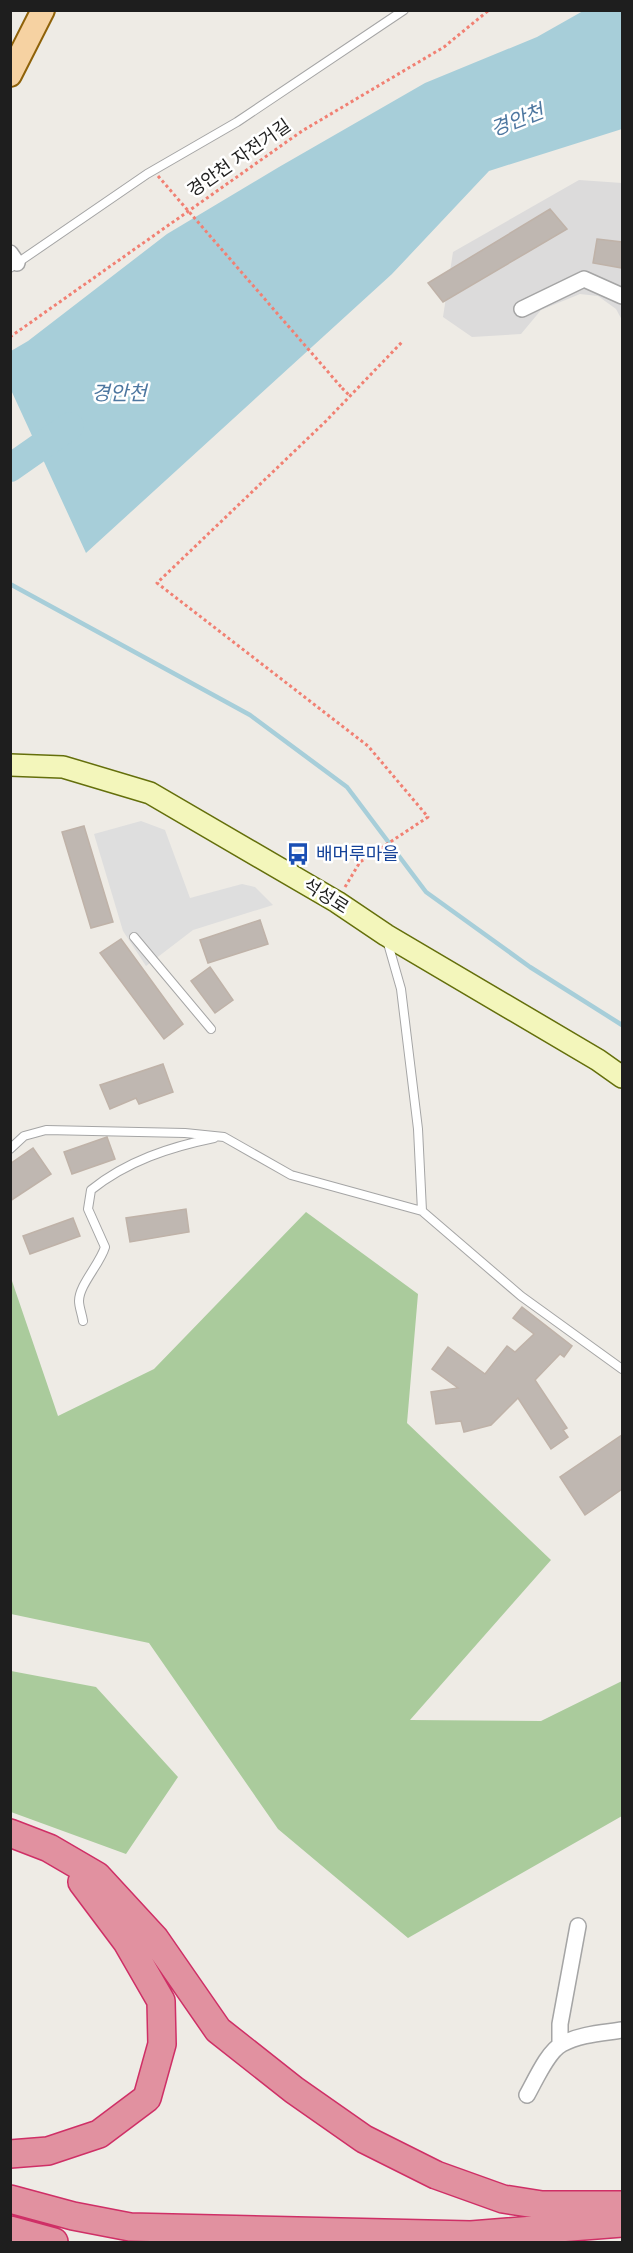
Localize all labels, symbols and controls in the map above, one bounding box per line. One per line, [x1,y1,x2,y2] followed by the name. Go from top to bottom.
[487,99,549,140] water label: 경안천
[184,115,294,201] street label: 경안천 자전거길
[91,382,149,404] water label: 경안천
[285,841,311,867] bus stop icon: 배머루마을
[316,844,399,864] place label: 배머루마을
[300,874,352,918] street label: 석성로

